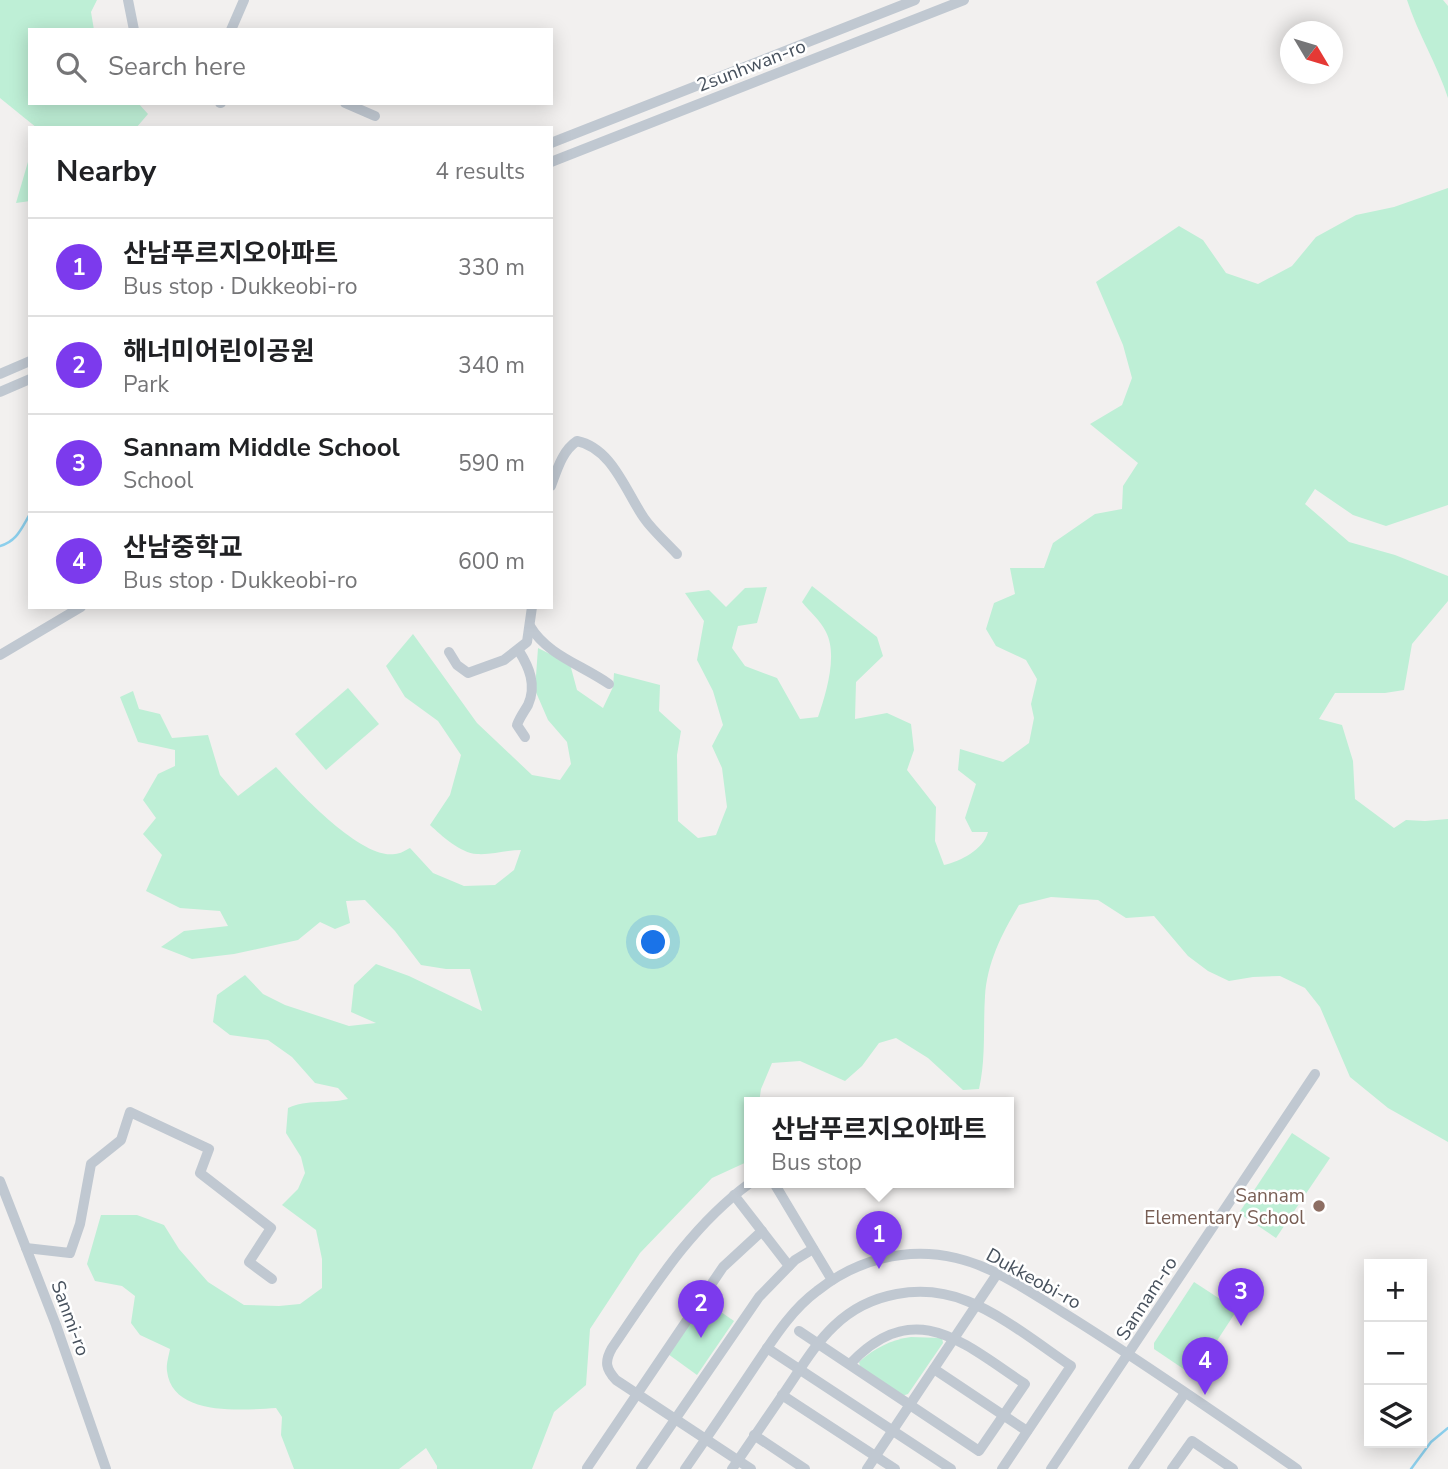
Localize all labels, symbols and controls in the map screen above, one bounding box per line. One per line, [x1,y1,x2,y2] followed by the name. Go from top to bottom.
[1280,21,1343,84] north arrow
[28,28,553,105] search box
[693,33,810,99] street label: 2sunhwan-ro
[52,48,90,86] icon: search
[108,49,246,84] text: Search here
[56,151,156,192] text: Nearby
[435,156,525,187] text: 4 results
[123,236,338,271] text: 산남푸르지오아파트
[72,252,86,283] text: 1
[458,252,525,283] text: 330 m
[123,271,358,302] text: Bus stop · Dukkeobi-ro
[123,334,314,369] text: 해너미어린이공원
[72,350,86,381] text: 2
[458,350,525,381] text: 340 m
[123,369,169,400] text: Park
[123,430,400,465] text: Sannam Middle School
[72,448,86,479] text: 3
[458,448,525,479] text: 590 m
[123,465,193,496] text: School
[123,530,243,565] text: 산남중학교
[72,546,86,577] text: 4
[458,546,525,577] text: 600 m
[123,565,358,596] text: Bus stop · Dukkeobi-ro
[636,925,670,959] your location
[744,1097,1014,1188] popup
[771,1112,987,1147] text: 산남푸르지오아파트
[771,1147,862,1178] text: Bus stop
[1144,1183,1305,1231] place label: Sannam Elementary School
[1311,1198,1327,1214] marker: Sannam Elementary School
[856,1211,902,1269] pin: 1
[981,1242,1086,1316] street label: Dukkeobi-ro
[1110,1252,1184,1345] street label: Sannam-ro
[1364,1259,1427,1448] map controls
[1364,1259,1427,1322] button: +
[1218,1268,1264,1326] pin: 3
[44,1277,96,1360] street label: Sanmi-ro
[678,1280,724,1338] pin: 2
[1364,1322,1427,1385] button: −
[1182,1337,1228,1395] pin: 4
[1364,1385,1427,1448] button: layers

